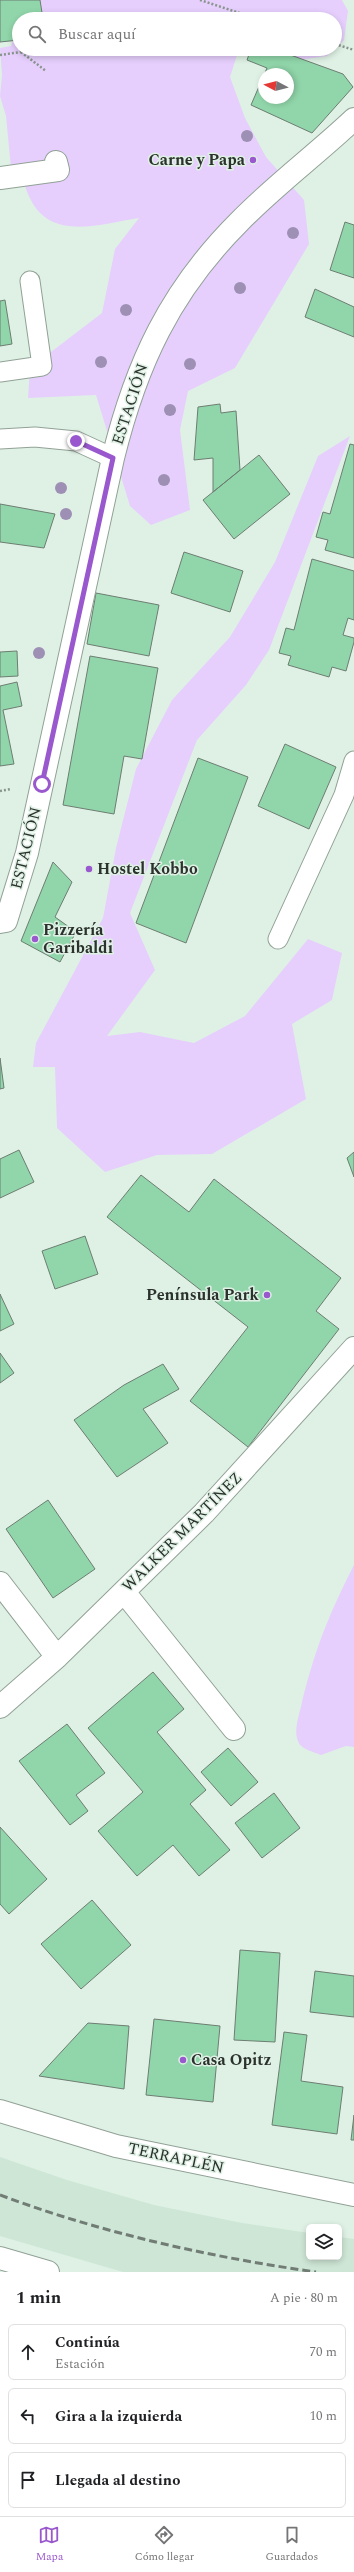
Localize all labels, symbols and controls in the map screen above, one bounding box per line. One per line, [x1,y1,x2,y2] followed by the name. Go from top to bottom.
[12,12,342,56] search box
[26,23,48,45] icon: search
[58,23,136,46] text: Buscar aquí
[258,68,294,104] north arrow
[148,148,246,172] place label: Carne y Papa
[248,155,258,165] marker: Carne y Papa
[106,360,154,448] street label: ESTACIÓN
[67,432,85,450] route end
[33,775,51,793] route start
[4,804,48,892] street label: ESTACIÓN
[97,857,198,881] place label: Hostel Kobbo
[84,864,94,874] marker: Hostel Kobbo
[43,918,113,960] place label: Pizzería Garibaldi
[30,934,40,944] marker: Pizzería Garibaldi
[146,1283,259,1307] place label: Península Park
[262,1290,272,1300] marker: Península Park
[116,1466,248,1598] street label: WALKER MARTÍNEZ
[191,2048,271,2072] place label: Casa Opitz
[178,2055,188,2065] marker: Casa Opitz
[126,2136,226,2180] street label: TERRAPLÉN
[306,2224,342,2260] map controls
[306,2224,342,2260] button: layers
[16,2285,61,2311] text: 1 min
[270,2288,338,2308] text: A pie · 80 m
[55,2331,120,2354] text: Continúa
[17,2341,39,2363] icon: ahead
[310,2342,337,2362] text: 70 m
[55,2354,105,2374] text: Estación
[17,2405,39,2427] icon: left
[55,2405,182,2428] text: Gira a la izquierda
[310,2406,337,2426] text: 10 m
[17,2469,39,2491] icon: arrive
[55,2469,180,2492] text: Llegada al destino
[36,2524,63,2565] tab: Mapa
[135,2524,194,2565] tab: Cómo llegar
[266,2524,318,2565] tab: Guardados

